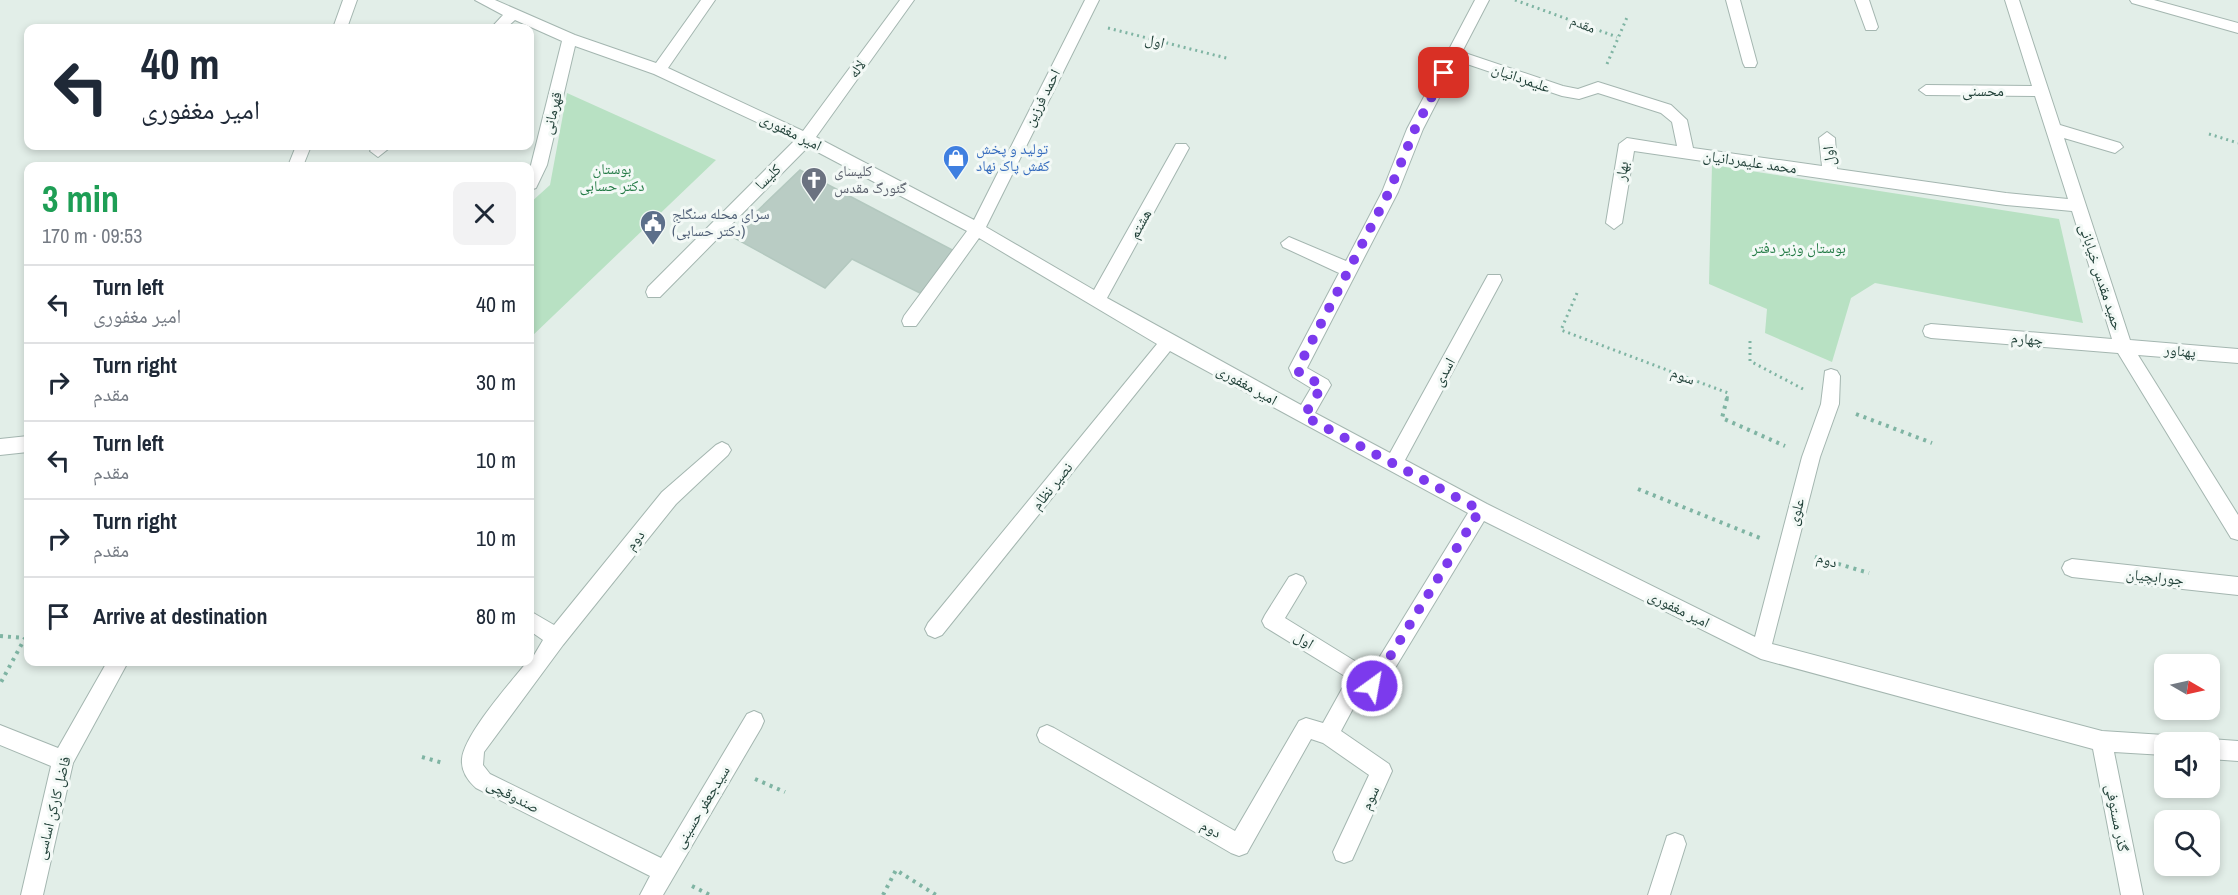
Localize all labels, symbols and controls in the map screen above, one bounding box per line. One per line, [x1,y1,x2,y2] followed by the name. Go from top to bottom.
[1568,11,1598,38] street label: مقدم
[1143,28,1167,53] street label: اول
[141,36,220,92] text: 40 m
[1418,47,1469,98] pin
[42,48,120,126] icon: left
[843,55,870,82] street label: لاله
[1427,56,1460,89] icon: arrive
[1489,58,1554,97] street label: علیمردانیان
[1018,65,1065,130] street label: احمد فرزین
[1962,80,2004,101] street label: محسنی
[536,89,567,136] street label: قهرمانی
[141,91,260,127] text: امیر مغفوری
[757,108,826,156] street label: امیر مغفوری
[976,138,1050,176] place label: تولید و پخش کفش پاک نهاد
[941,143,971,181] shop icon: تولید و پخش کفش پاک نهاد
[1702,145,1798,178] street label: محمد علیمردانیان
[1817,145,1840,167] street label: اول
[579,158,645,196] park label: بوستان دکتر حسابی
[750,159,785,194] street label: کلیسا
[834,160,907,198] place label: کلیسای گئورگ مقدس
[1609,160,1633,183] street label: بهار
[799,165,829,203] church icon: کلیسای گئورگ مقدس
[42,175,119,223] text: 3 min
[453,182,516,245] button: close
[672,203,770,241] place label: سرای محله سنگلج (دکتر حسابی)
[1123,205,1156,242] street label: هشتم
[638,208,668,246] public building icon: سرای محله سنگلج (دکتر حسابی)
[2074,221,2129,333] street label: حمید مقدس خیابانی
[42,222,142,249] text: 170 m · 09:53
[1751,237,1846,258] park label: بوستان وزیر دفتر
[93,272,164,302] text: Turn left
[42,288,75,321] icon: left
[476,289,516,319] text: 40 m
[93,302,181,329] text: امیر مغفوری
[2010,327,2044,350] street label: چهارم
[2162,339,2197,362] street label: پهناور
[93,350,177,380] text: Turn right
[1427,354,1460,390] street label: اسدی
[1213,359,1281,410] street label: امیر مغفوری
[1668,361,1698,390] street label: سوم
[42,366,75,399] icon: right
[476,367,516,397] text: 30 m
[93,380,129,407] text: مقدم
[93,428,164,458] text: Turn left
[42,444,75,477] icon: left
[476,445,516,475] text: 10 m
[93,458,129,485] text: مقدم
[1026,458,1077,514] street label: نصیر نظام
[1782,495,1809,528] street label: علوی
[93,506,177,536] text: Turn right
[42,522,75,555] icon: right
[476,523,516,553] text: 10 m
[620,525,649,554] street label: دوم
[93,536,129,563] text: مقدم
[1814,546,1840,573] street label: دوم
[2125,563,2185,590] street label: جورابچیان
[1645,585,1714,633] street label: امیر مغفوری
[42,600,75,633] icon: arrive
[93,601,267,631] text: Arrive at destination
[476,601,516,631] text: 80 m
[1290,626,1318,654] street label: اول
[1340,654,1404,718] position arrow
[2154,654,2220,720] north arrow
[2154,654,2220,876] map controls
[2154,732,2220,798] button: sound
[30,754,76,862] street label: فاضل کارکن اساسی
[669,761,735,852] street label: سیدجعفر حسینی
[483,773,543,818] street label: صندوقچی
[1355,782,1384,813] street label: سوم
[2101,782,2134,854] street label: گذر مستوفی
[2154,810,2220,876] button: search
[1197,814,1225,843] street label: دوم

